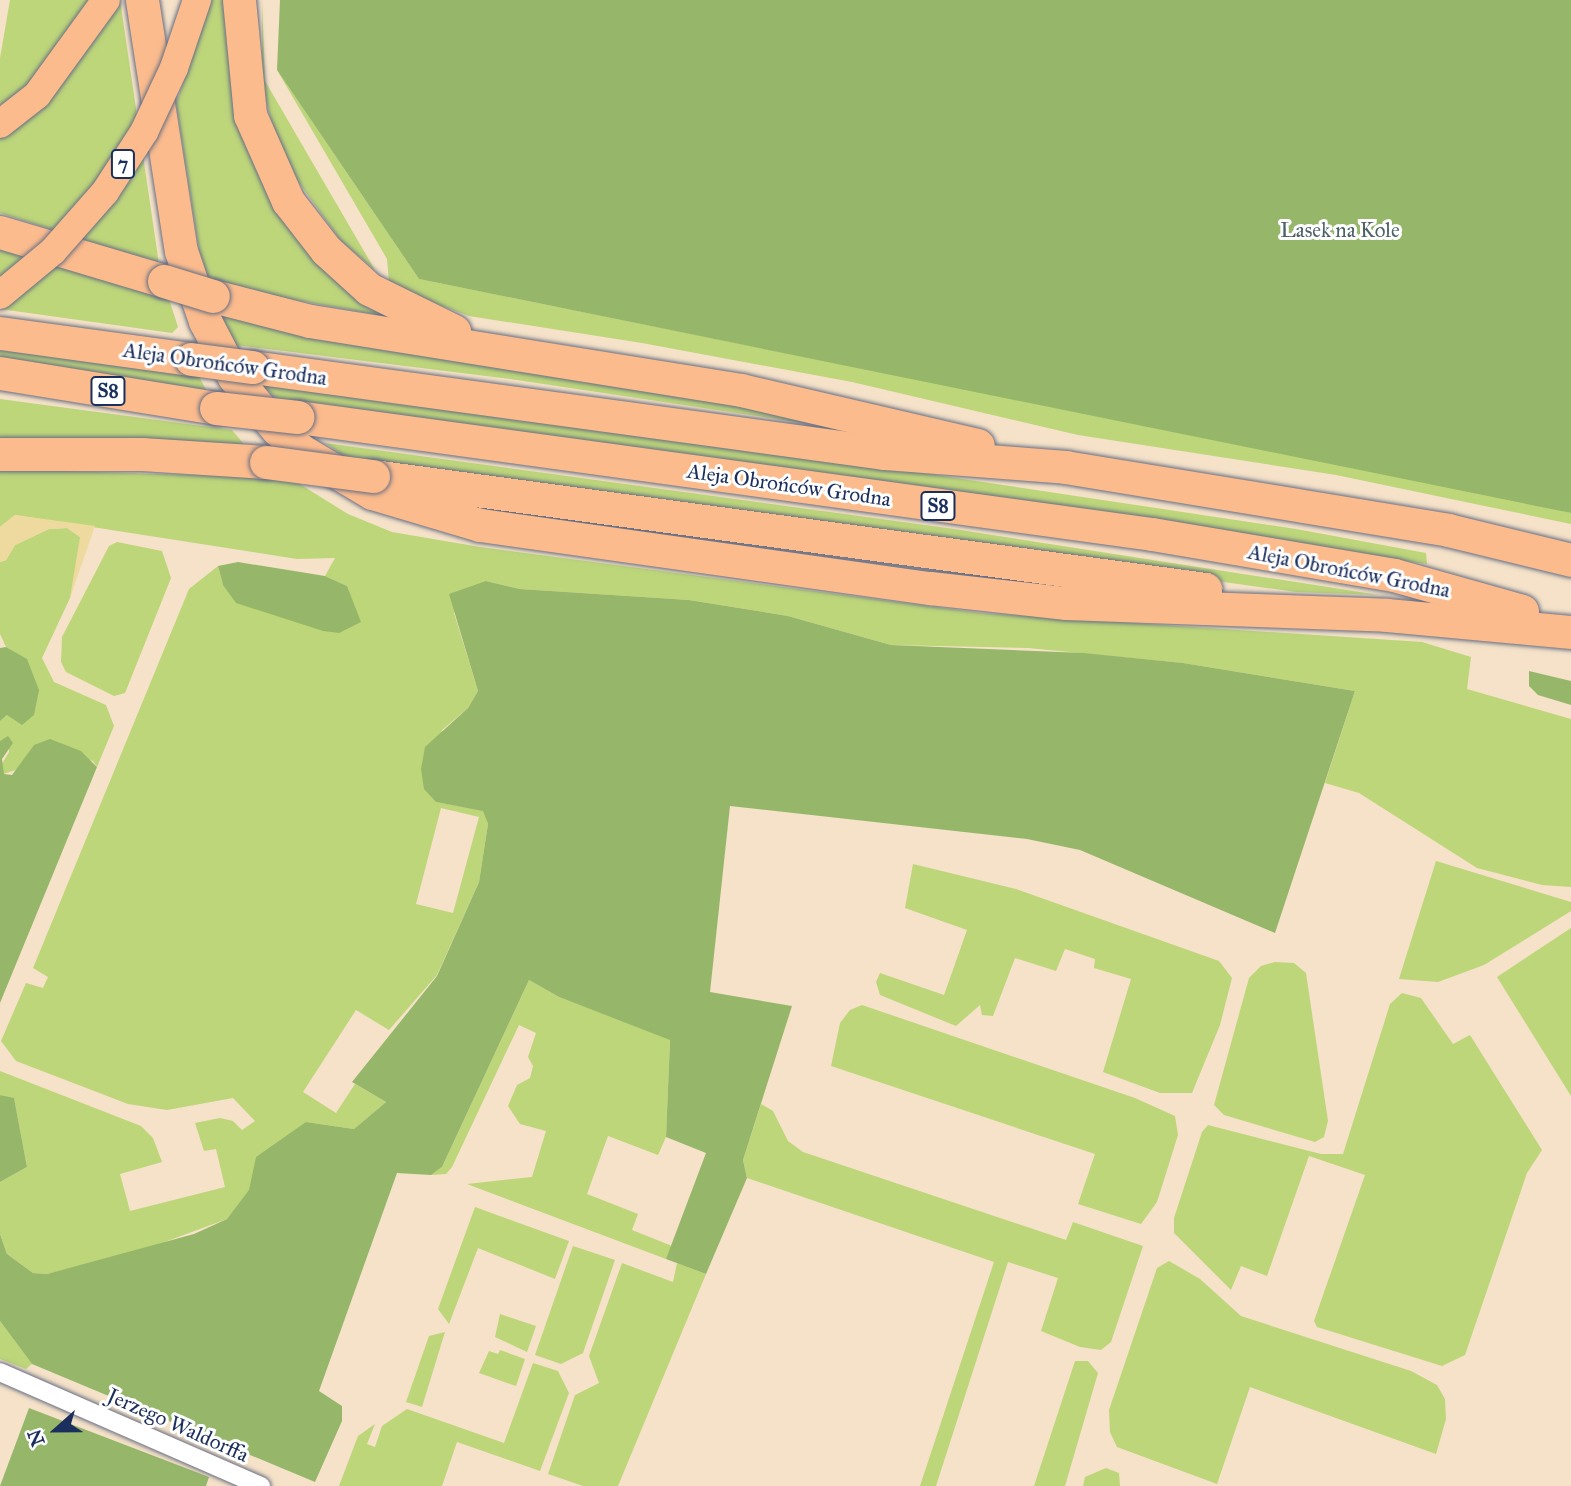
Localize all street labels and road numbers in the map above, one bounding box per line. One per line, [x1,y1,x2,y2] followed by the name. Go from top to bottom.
[111,148,135,180] road number: 7
[122,337,328,391] street label: Aleja Obrońców Grodna
[89,376,127,406] road number: S8
[686,458,892,512] street label: Aleja Obrońców Grodna
[919,491,957,522] road number: S8
[1246,539,1452,603] street label: Aleja Obrońców Grodna
[103,1383,253,1467] street label: Jerzego Waldorffa

